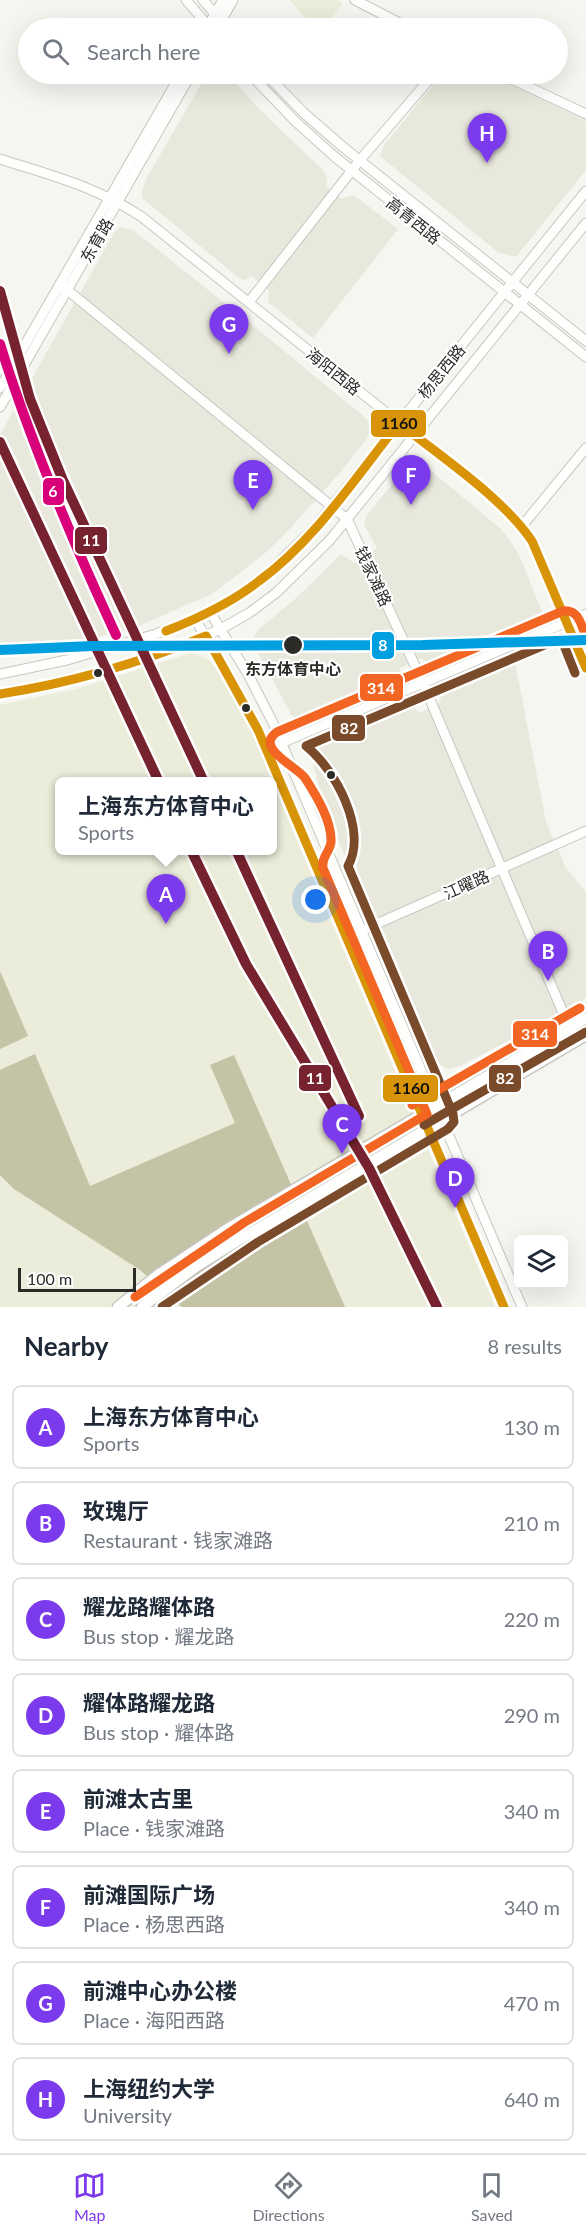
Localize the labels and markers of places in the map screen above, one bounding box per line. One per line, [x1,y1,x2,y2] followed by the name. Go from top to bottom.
[468,114,506,163] pin: H
[210,304,248,354] pin: G
[392,456,430,505] pin: F
[234,460,272,510] pin: E
[282,634,304,656] marker: 东方体育中心
[245,659,341,678] place label: 东方体育中心
[92,667,104,679] unlabelled marker
[240,702,252,714] unlabelled marker
[325,769,337,781] unlabelled marker
[146,874,186,924] pin: A
[528,932,568,981] pin: B
[322,1104,362,1154] pin: C
[436,1158,474,1208] pin: D

